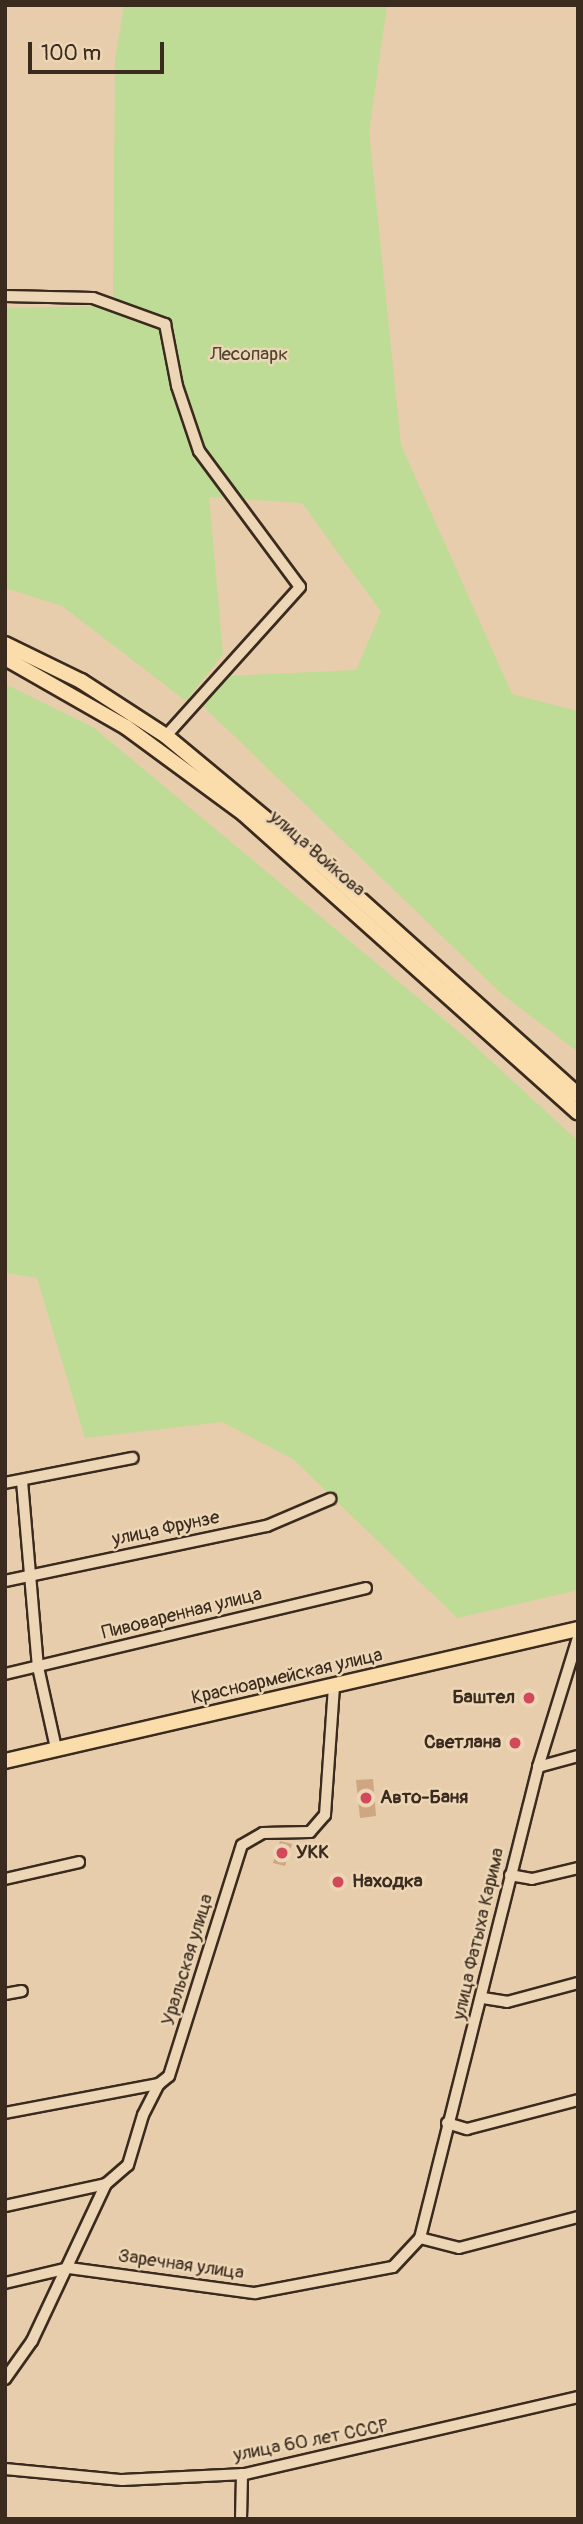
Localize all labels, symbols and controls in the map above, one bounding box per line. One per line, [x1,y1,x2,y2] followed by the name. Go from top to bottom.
[32,28,168,72] scale bar
[41,40,101,67] text: 100 m
[210,344,288,366] park label: Лесопарк
[264,806,370,902] street label: улица Войкова
[110,1506,222,1552] street label: улица Фрунзе
[100,1583,264,1645] street label: Пивоваренная улица
[189,1644,385,1710] street label: Красноармейская улица
[452,1687,515,1709] place label: Баштел
[521,1690,537,1706] marker: Баштел
[424,1732,501,1754] place label: Светлана
[507,1735,523,1751] marker: Светлана
[380,1787,468,1809] place label: Авто-Баня
[358,1790,374,1806] marker: Авто-Баня
[296,1842,329,1864] place label: УКК
[274,1845,290,1861] marker: УКК
[448,1846,510,2022] street label: улица Фатыха Карима
[352,1871,423,1893] place label: Находка
[330,1874,346,1890] marker: Находка
[157,1891,219,2029] street label: Уральская улица
[117,2245,245,2285] street label: Заречная улица
[232,2415,390,2467] street label: улица 60 лет СССР

